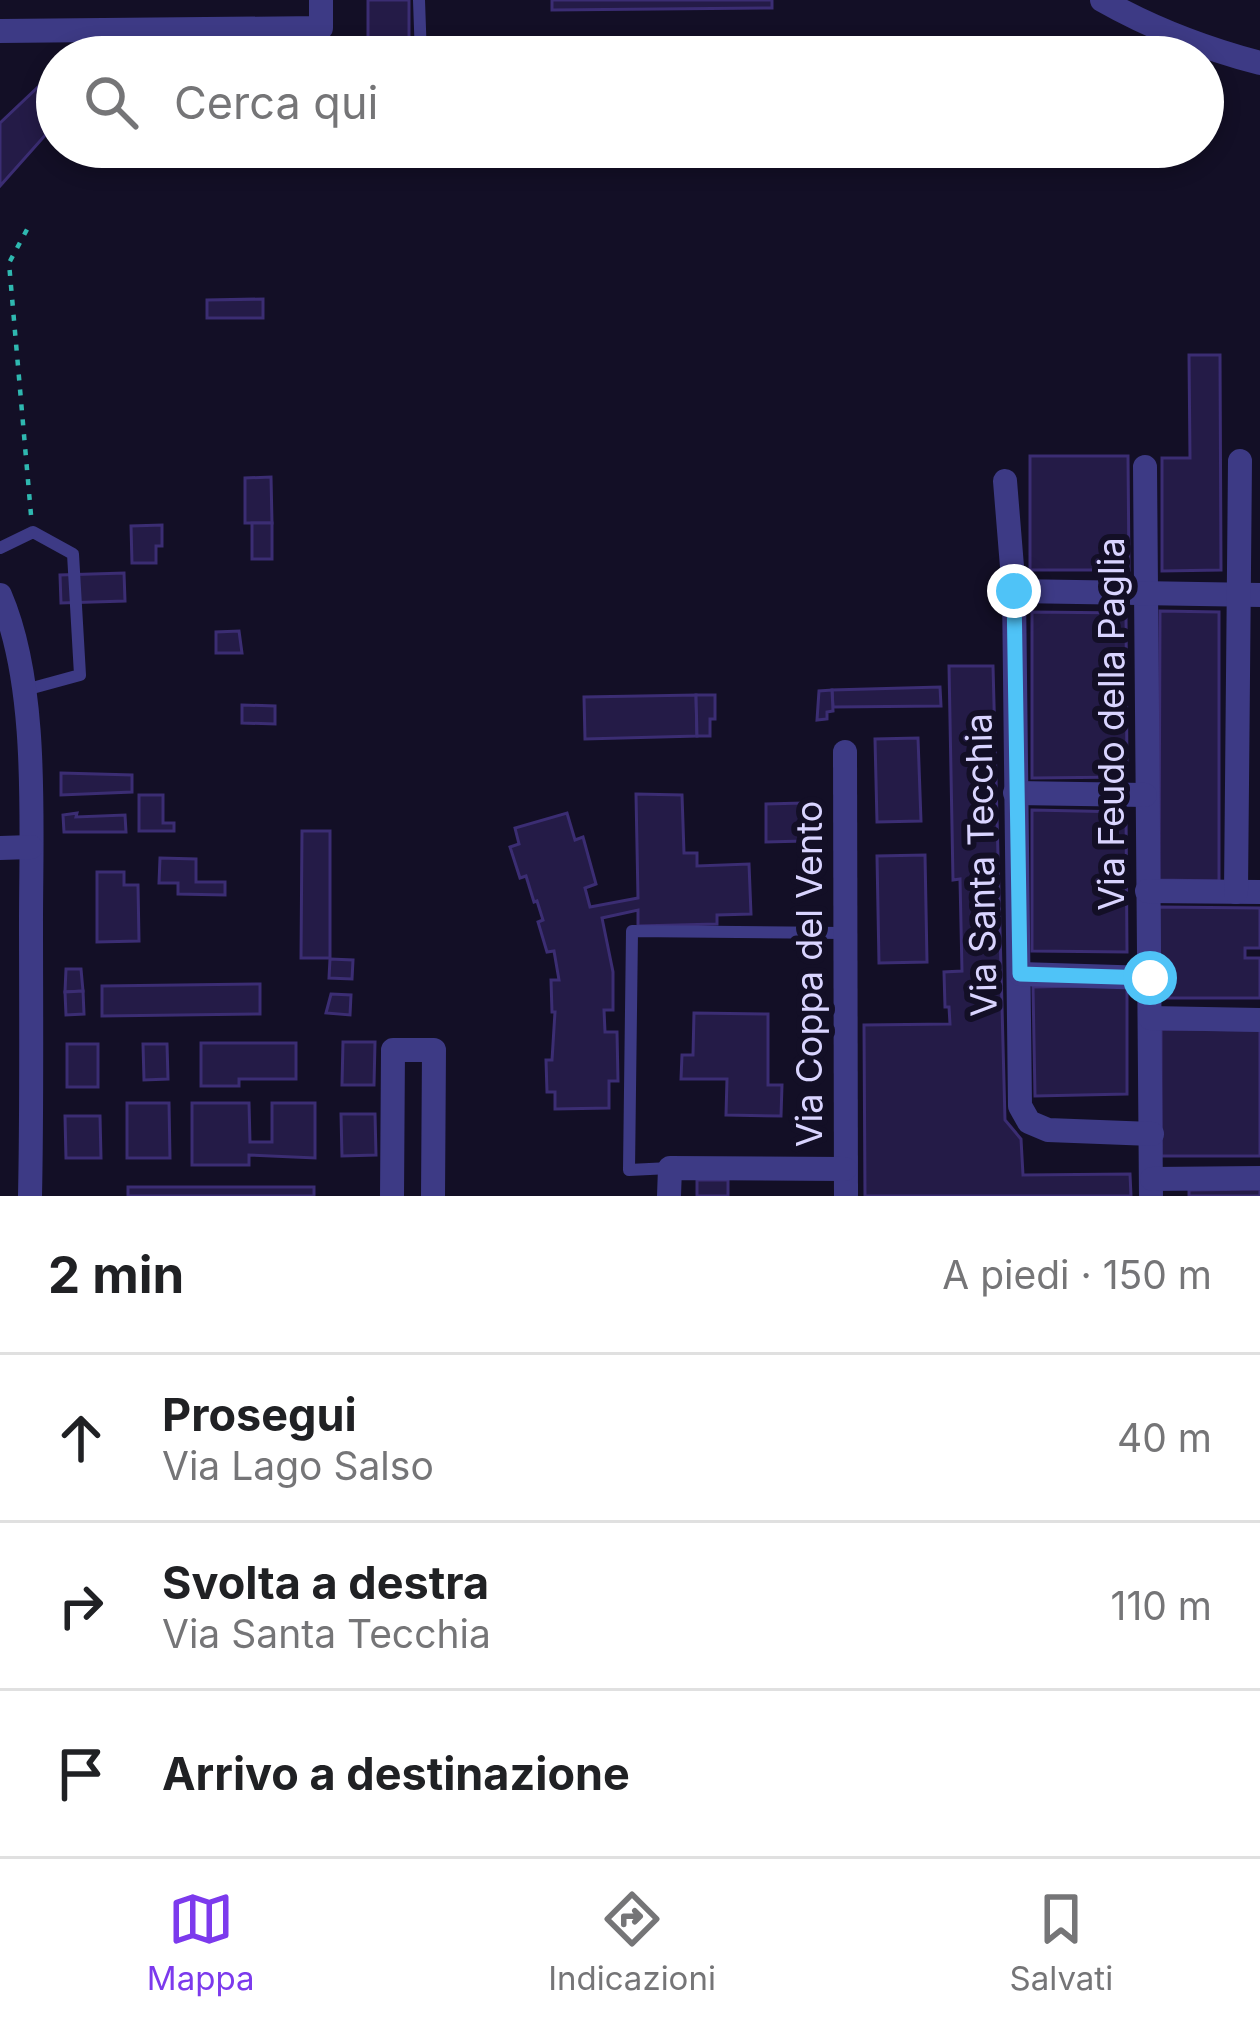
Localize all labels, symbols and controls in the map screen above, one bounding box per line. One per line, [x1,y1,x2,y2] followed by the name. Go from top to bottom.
[36,36,1224,168] search box
[78,69,144,135] icon: search
[174,75,378,130] text: Cerca qui
[1089,537,1133,911] street label: Via Feudo della Paglia
[987,564,1041,618] route end
[956,713,1006,1017] street label: Via Santa Tecchia
[787,801,831,1147] street label: Via Coppa del Vento
[1123,951,1177,1005] route start
[48,1244,184,1305] text: 2 min
[942,1251,1212,1298] text: A piedi · 150 m
[162,1387,357,1442] text: Prosegui
[48,1405,114,1471] icon: ahead
[1117,1414,1212,1461] text: 40 m
[162,1442,434,1489] text: Via Lago Salso
[162,1555,489,1610] text: Svolta a destra
[48,1573,114,1639] icon: right
[1111,1582,1212,1629] text: 110 m
[162,1610,491,1657] text: Via Santa Tecchia
[48,1741,114,1807] icon: arrive
[162,1746,630,1801] text: Arrivo a destinazione
[147,1886,254,1998] tab: Mappa
[548,1886,716,1998] tab: Indicazioni
[1010,1886,1113,1998] tab: Salvati

